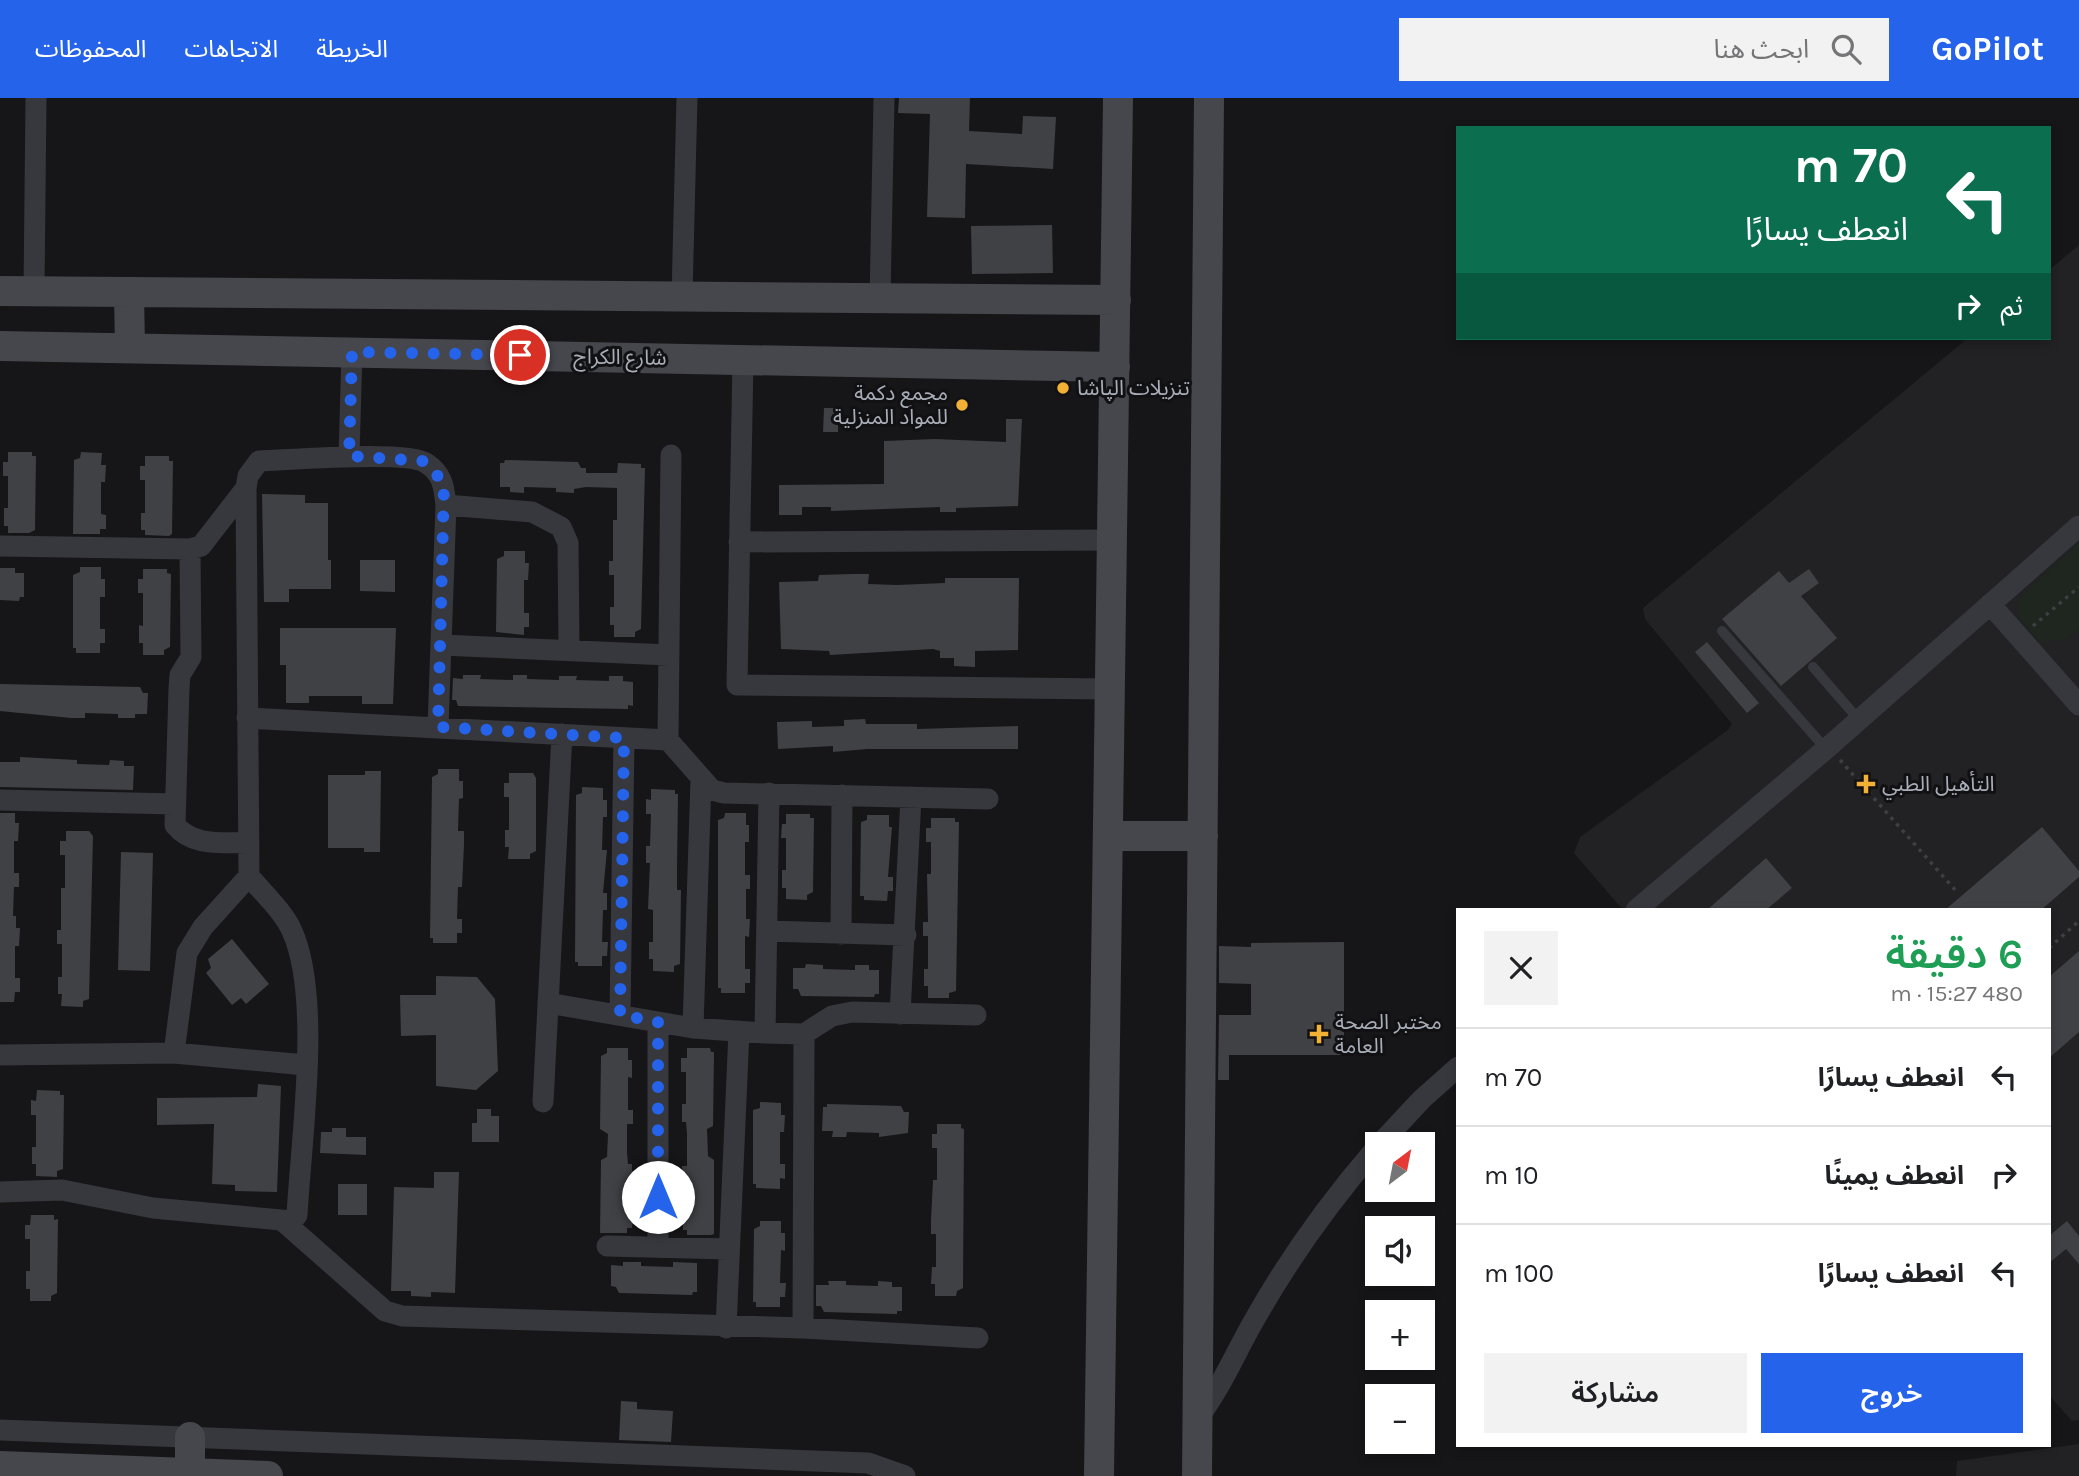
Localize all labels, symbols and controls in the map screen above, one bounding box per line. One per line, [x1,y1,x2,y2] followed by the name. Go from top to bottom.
[1399,18,1889,81] search box
[1827,30,1865,68] icon: search
[1931,30,2044,68] text: GoPilot
[1714,34,1809,65] text: ابحث هنا
[35,35,146,63] text: المحفوظات
[184,35,278,63] text: الاتجاهات
[316,35,388,63] text: الخريطة
[1794,137,1908,194] text: 70 m
[1932,154,2023,245] icon: left
[1745,211,1908,248] text: انعطف يسارًا
[1949,287,1987,325] icon: right
[2001,291,2023,322] text: ثم
[490,325,550,385] pin
[501,336,539,374] icon: arrive
[573,344,667,373] street label: شارع الكراج
[1077,376,1190,401] place label: تنزيلات الپاشا
[1055,380,1071,396] marker: تنزيلات الپاشا
[833,381,948,429] place label: مجمع دكمة للمواد المنزلية
[954,397,970,413] marker: مجمع دكمة للمواد المنزلية
[1882,771,1995,800] place label: التأهيل الطبي
[1856,774,1876,794] marker: التأهيل الطبي
[1886,929,2023,979] text: 6 دقيقة
[1484,931,1558,1005] button: close
[1890,980,2023,1007] text: 480 m · 15:27
[1335,1010,1442,1058] place label: مختبر الصحة العامة
[1309,1024,1329,1044] marker: مختبر الصحة العامة
[1985,1058,2023,1096] icon: left
[1484,1062,1542,1093] text: 70 m
[1818,1062,1964,1093] text: انعطف يسارًا
[1365,1132,1435,1202] north arrow
[1365,1132,1435,1454] map controls
[1985,1156,2023,1194] icon: right
[621,1160,695,1234] position arrow
[1484,1160,1539,1191] text: 10 m
[1824,1160,1964,1191] text: انعطف يمينًا
[1365,1216,1435,1286] button: sound
[1985,1254,2023,1292] icon: left
[1484,1258,1554,1289] text: 100 m
[1818,1258,1964,1289] text: انعطف يسارًا
[1365,1300,1435,1370] button: +
[1484,1353,1747,1433] button: مشاركة
[1761,1353,2023,1433] button: خروج
[1365,1384,1435,1454] button: −

